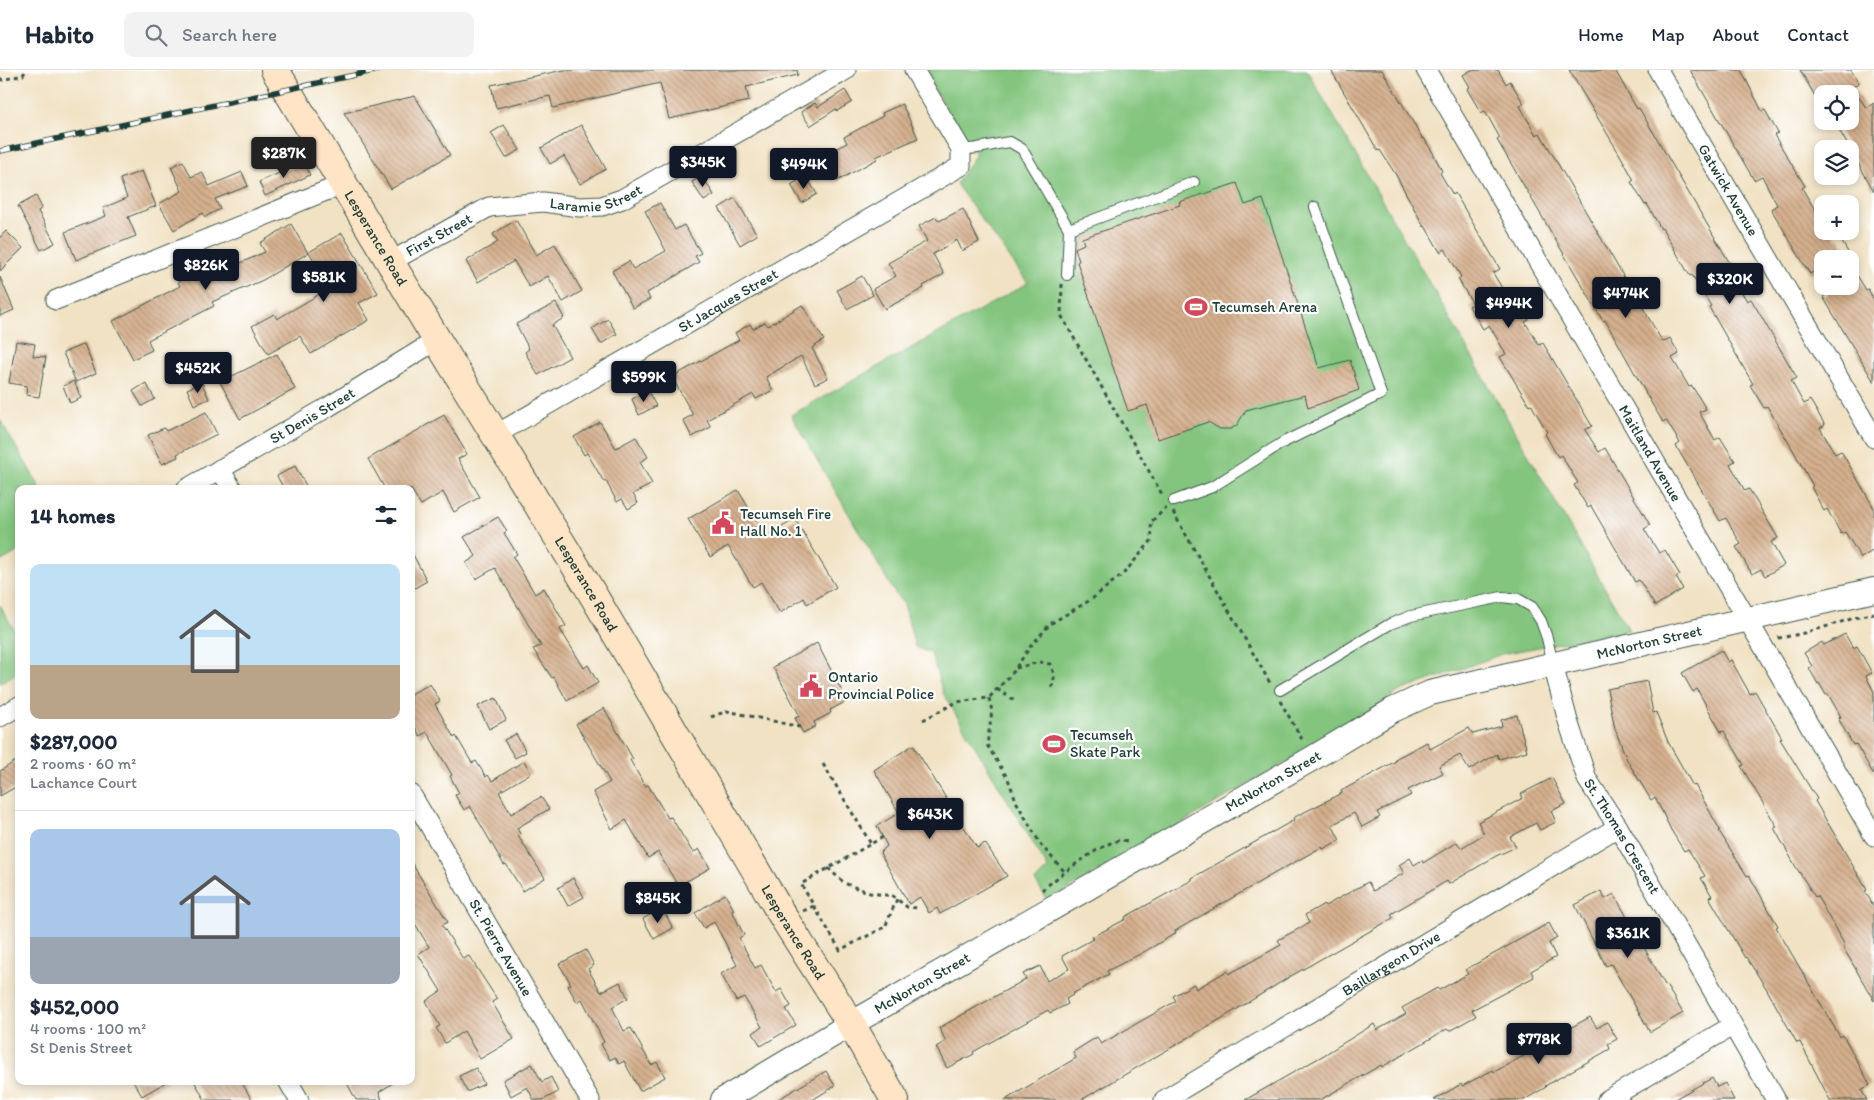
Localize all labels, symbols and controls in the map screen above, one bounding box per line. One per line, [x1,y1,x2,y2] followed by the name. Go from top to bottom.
[124,12,474,57] search box
[25,20,94,49] text: Habito
[142,21,170,49] icon: search
[182,23,277,46] text: Search here
[1578,24,1624,46] text: Home
[1652,24,1685,46] text: Map
[1713,24,1759,46] text: About
[1787,24,1849,46] text: Contact
[1814,85,1859,295] map controls
[1814,85,1859,130] button: locate
[249,136,319,179] pin: $287K
[1814,140,1859,185] button: layers
[1694,141,1762,239] street label: Gatwick Avenue
[262,143,306,162] text: $287K
[668,146,738,188] pin: $345K
[769,148,839,190] pin: $494K
[680,152,726,171] text: $345K
[781,154,827,173] text: $494K
[549,180,646,216] street label: Laramie Street
[340,187,411,289] street label: Lesperance Road
[1814,195,1859,240] button: +
[403,209,476,260] street label: First Street
[171,248,241,291] pin: $826K
[1814,250,1859,295] button: −
[184,255,228,274] text: $826K
[289,260,359,303] pin: $581K
[1695,262,1765,305] pin: $320K
[675,264,781,336] street label: St Jacques Street
[303,267,345,286] text: $581K
[1707,269,1753,288] text: $320K
[1591,276,1661,319] pin: $474K
[1603,283,1649,302] text: $474K
[1474,286,1544,329] pin: $494K
[1486,293,1532,312] text: $494K
[1183,294,1209,320] sports icon: Tecumseh Arena
[1212,298,1318,316] place label: Tecumseh Arena
[163,352,233,394] pin: $452K
[176,358,220,377] text: $452K
[609,360,679,403] pin: $599K
[622,367,666,386] text: $599K
[266,383,359,448] street label: St Denis Street
[1615,402,1685,505] street label: Maitland Avenue
[372,501,400,529] icon: filters
[30,503,115,528] text: 14 homes
[740,505,831,540] place label: Tecumseh Fire Hall No. 1
[710,510,736,536] public building icon: Tecumseh Fire Hall No. 1
[551,533,622,635] street label: Lesperance Road
[170,596,260,686] icon: home
[1595,621,1704,663] street label: McNorton Street
[828,668,934,703] place label: Ontario Provincial Police
[798,673,824,699] public building icon: Ontario Provincial Police
[1070,726,1140,761] place label: Tecumseh Skate Park
[30,729,117,754] text: $287,000
[1041,731,1067,757] sports icon: Tecumseh Skate Park
[1222,746,1325,816] street label: McNorton Street
[30,754,136,773] text: 2 rooms · 60 m²
[30,773,137,792] text: Lachance Court
[1580,775,1664,898] street label: St. Thomas Crescent
[895,798,965,840] pin: $643K
[907,804,953,823] text: $643K
[170,862,260,952] icon: home
[757,881,829,983] street label: Lesperance Road
[623,882,693,924] pin: $845K
[635,888,681,907] text: $845K
[465,896,536,1000] street label: St. Pierre Avenue
[1593,916,1663,959] pin: $361K
[1607,923,1649,942] text: $361K
[1339,927,1443,1000] street label: Baillargeon Drive
[871,948,974,1018] street label: McNorton Street
[30,994,119,1019] text: $452,000
[30,1019,146,1038] text: 4 rooms · 100 m²
[1504,1022,1574,1065] pin: $778K
[1518,1029,1560,1048] text: $778K
[30,1038,132,1057] text: St Denis Street

